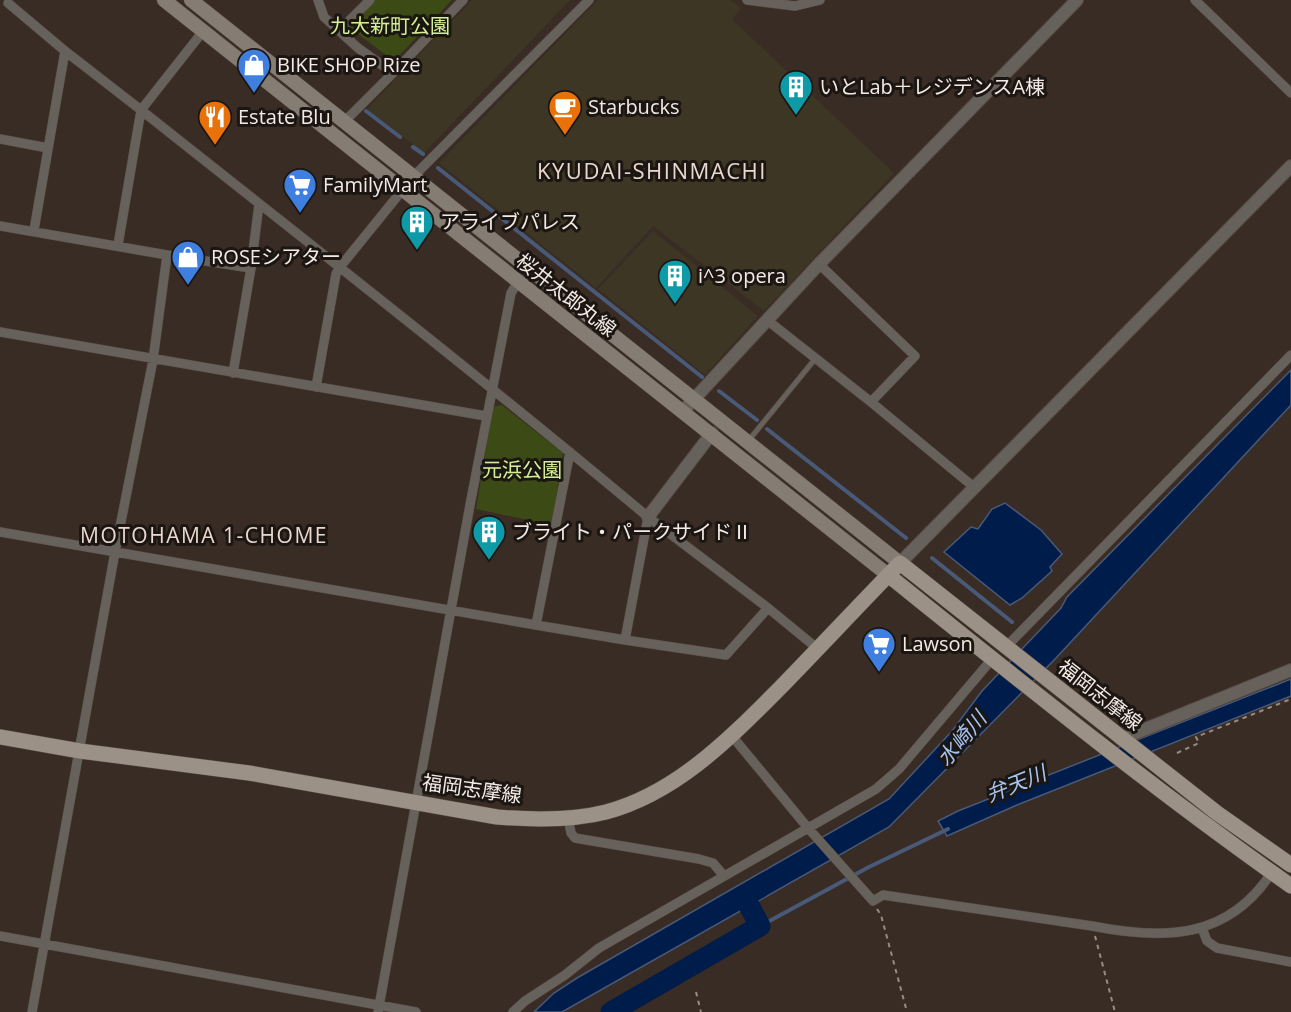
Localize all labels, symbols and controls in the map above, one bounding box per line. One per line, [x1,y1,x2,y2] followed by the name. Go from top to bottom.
[330,12,450,39] park label: 九大新町公園
[236,47,272,94] shop icon: BIKE SHOP Rize
[277,51,421,78] place label: BIKE SHOP Rize
[778,69,814,116] building icon: いとLab＋レジデンスA棟
[819,73,1045,100] place label: いとLab＋レジデンスA棟
[547,89,583,136] cafe icon: Starbucks
[588,93,680,120] place label: Starbucks
[197,99,233,146] restaurant icon: Estate Blu
[238,103,331,130] place label: Estate Blu
[537,155,767,185] district label: KYUDAI-SHINMACHI
[282,167,318,214] supermarket icon: FamilyMart
[323,171,427,198] place label: FamilyMart
[399,204,435,251] building icon: アライブパレス
[440,208,580,235] place label: アライブパレス
[170,239,206,286] shop icon: ROSEシアター
[211,243,341,270] place label: ROSEシアター
[511,247,622,342] street label: 桜井太郎丸線
[657,258,693,305] building icon: i^3 opera
[698,262,786,289] place label: i^3 opera
[482,456,562,483] park label: 元浜公園
[471,514,507,561] building icon: ブライト・パークサイドⅡ
[512,518,752,545] place label: ブライト・パークサイドⅡ
[80,521,328,549] district label: MOTOHAMA 1-CHOME
[861,626,897,673] supermarket icon: Lawson
[902,630,973,657] place label: Lawson
[1053,653,1148,736] street label: 福岡志摩線
[930,704,993,771] water label: 水崎川
[981,758,1052,808] water label: 弁天川
[421,768,523,809] street label: 福岡志摩線

